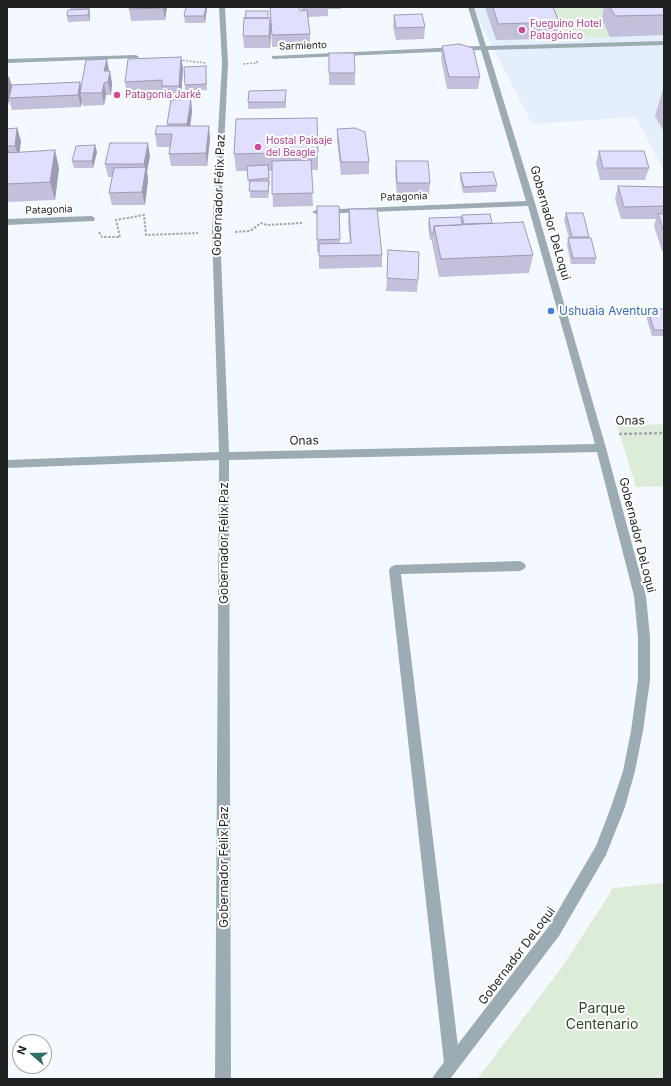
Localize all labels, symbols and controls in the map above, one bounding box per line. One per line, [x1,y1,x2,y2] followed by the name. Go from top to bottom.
[530,18,601,42] place label: Fueguino Hotel Patagónico
[517,25,527,35] marker: Fueguino Hotel Patagónico
[279,39,327,53] street label: Sarmiento
[125,89,201,101] place label: Patagonia Jarké
[112,90,122,100] marker: Patagonia Jarké
[210,134,228,256] street label: Gobernador Félix Paz
[266,135,332,158] place label: Hostal Paisaje del Beagle
[253,142,263,152] marker: Hostal Paisaje del Beagle
[527,164,573,282] street label: Gobernador DeLoqui
[380,190,428,204] street label: Patagonia
[25,203,73,217] street label: Patagonia
[559,304,659,318] place label: Ushuaia Aventura
[546,306,556,316] marker: Ushuaia Aventura
[615,414,645,428] street label: Onas
[289,434,319,448] street label: Onas
[616,476,658,594] street label: Gobernador DeLoqui
[217,482,231,604] street label: Gobernador Félix Paz
[217,806,231,928] street label: Gobernador Félix Paz
[476,904,558,1008] street label: Gobernador DeLoqui
[566,1001,638,1034] park label: Parque Centenario
[12,1034,52,1074] north arrow
[14,1044,30,1057] text: N

